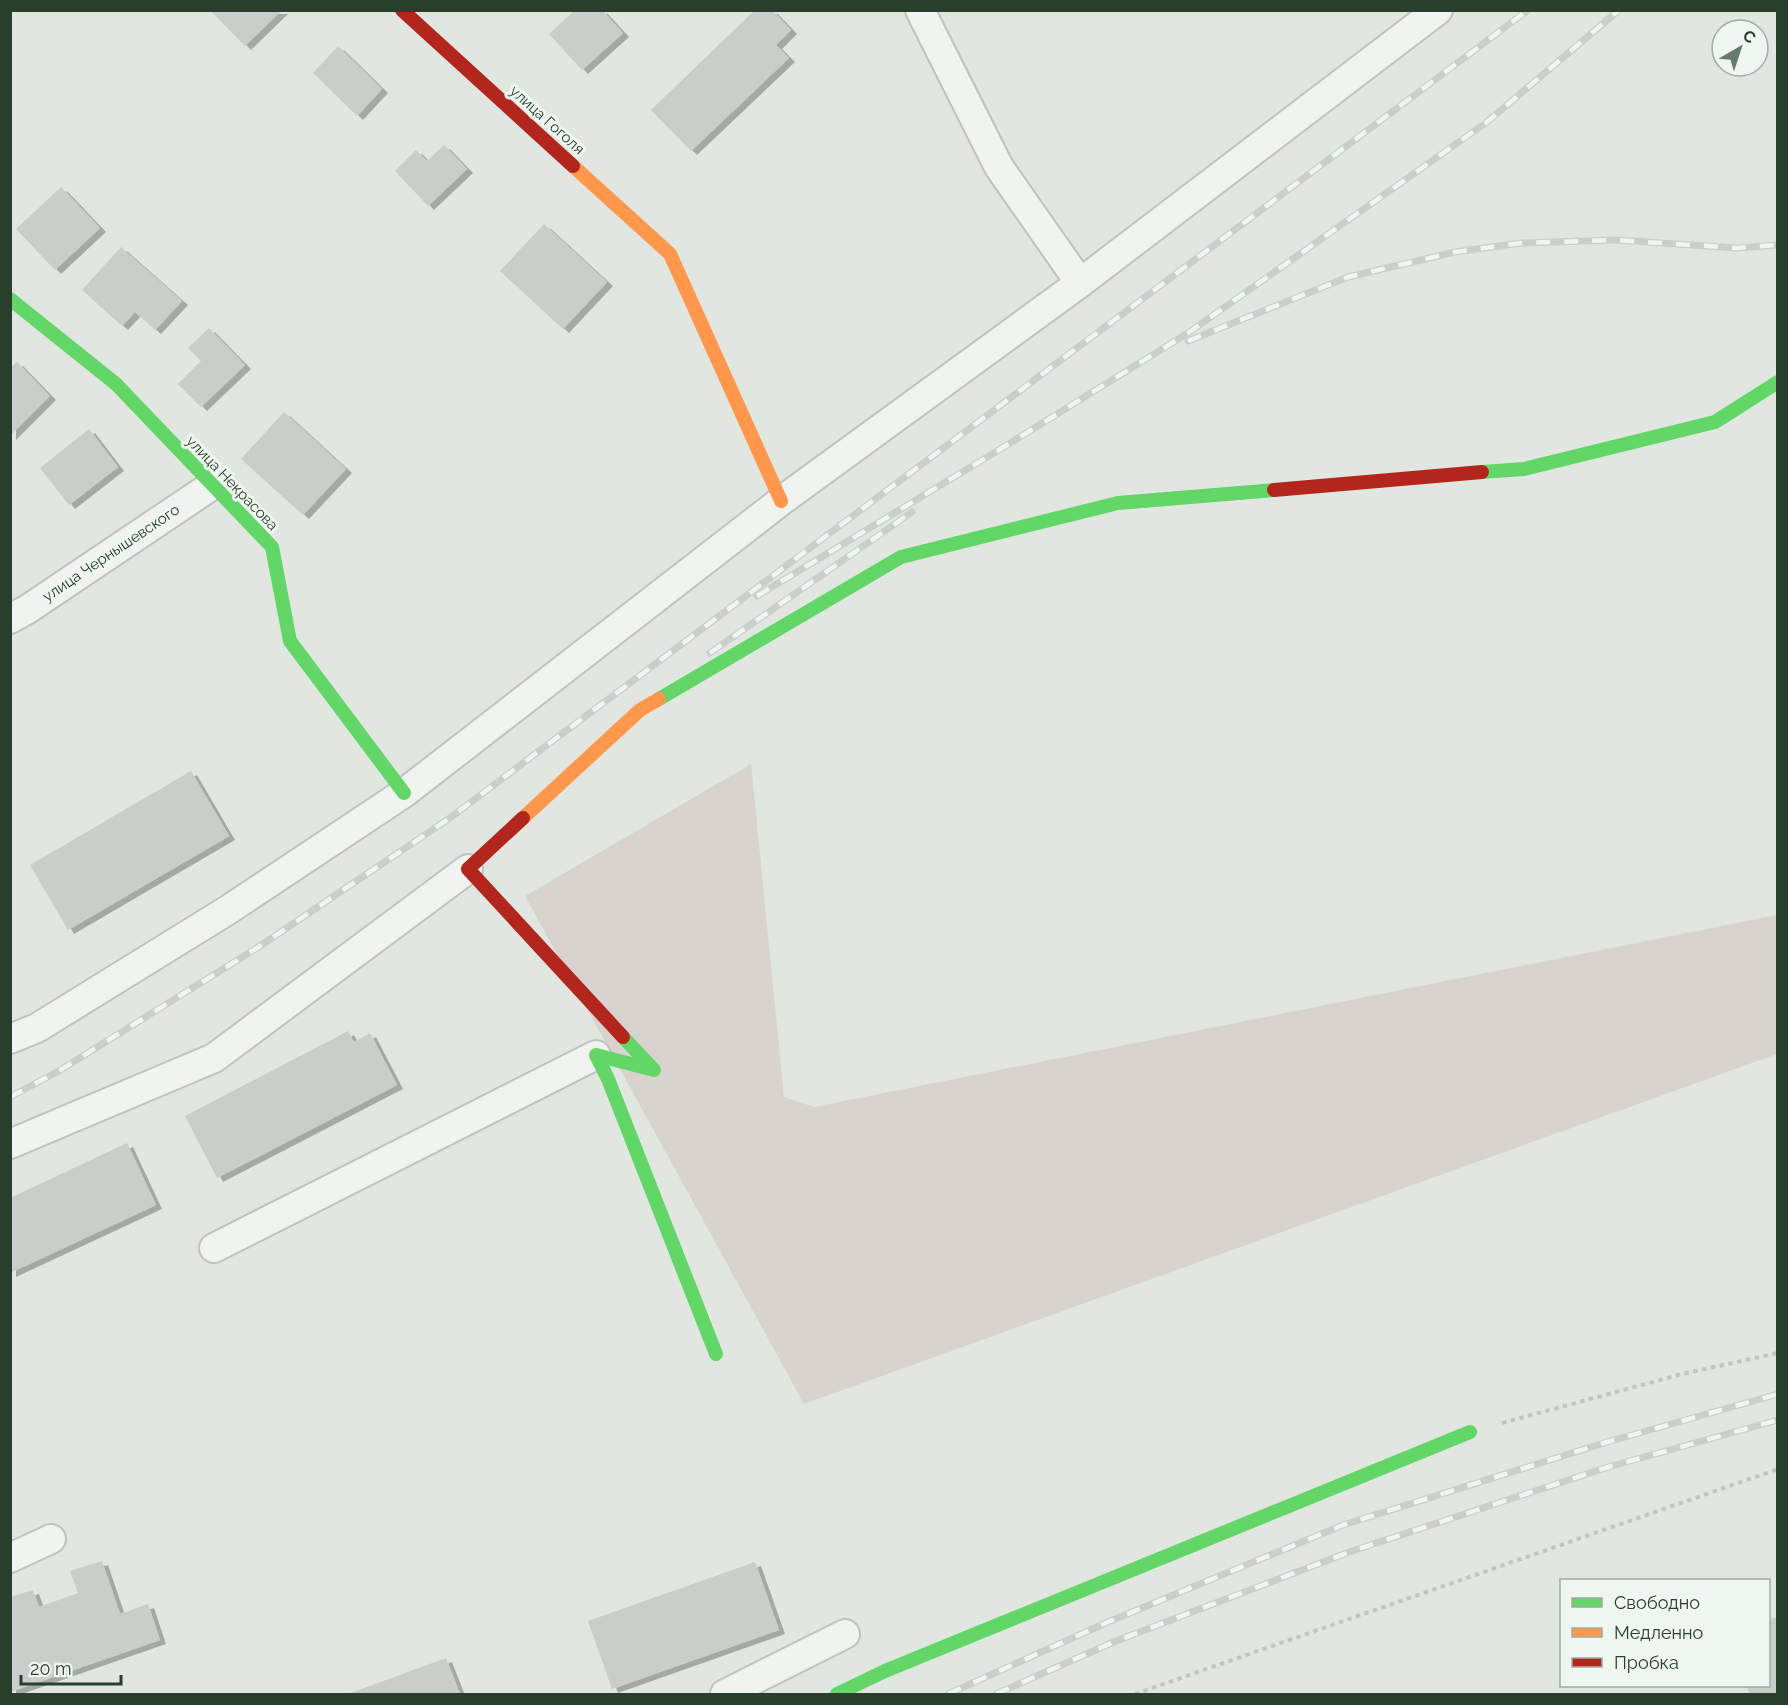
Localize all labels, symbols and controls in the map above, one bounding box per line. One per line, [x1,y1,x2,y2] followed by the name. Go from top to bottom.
[1710,18,1770,78] north arrow
[1739,26,1759,48] text: С
[506,82,588,158] street label: улица Гоголя
[182,432,282,534] street label: улица Некрасова
[39,500,183,606] street label: улица Чернышевского
[1560,1579,1770,1687] legend
[1614,1592,1700,1613] text: Свободно
[1614,1622,1703,1643] text: Медленно
[21,1648,122,1686] scale bar
[1614,1652,1679,1673] text: Пробка
[30,1658,72,1679] text: 20 m

